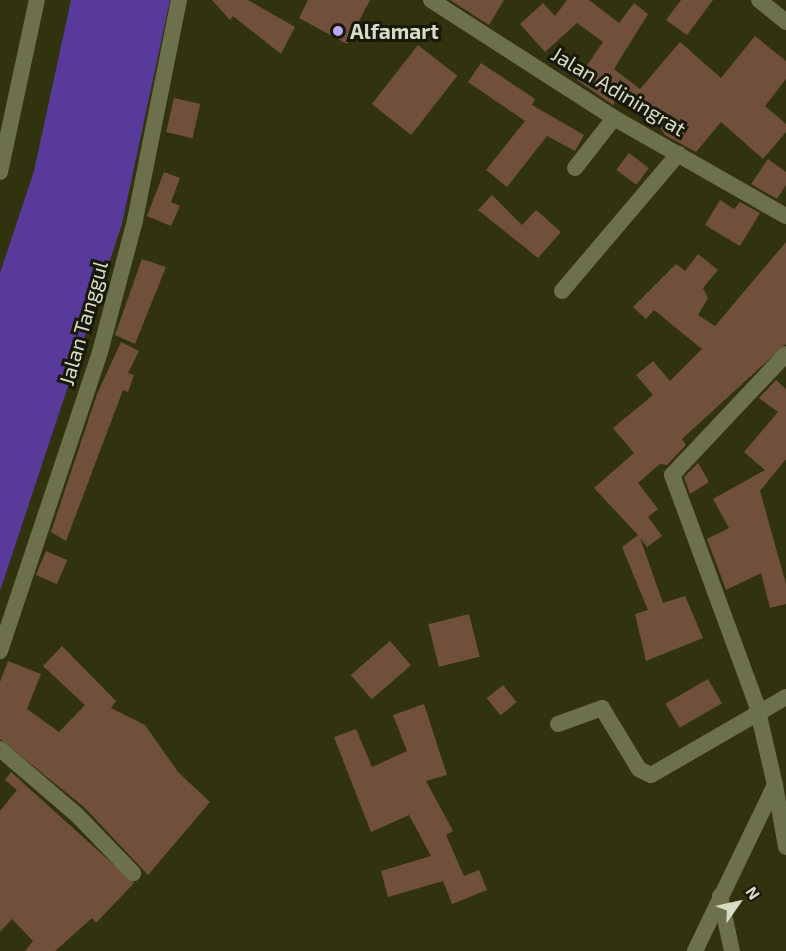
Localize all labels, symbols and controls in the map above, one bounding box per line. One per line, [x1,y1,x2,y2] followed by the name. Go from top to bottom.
[350,18,439,44] place label: Alfamart
[331,24,345,38] marker: Alfamart
[547,41,691,141] street label: Jalan Adiningrat
[53,258,113,388] street label: Jalan Tanggul
[708,873,768,933] north arrow
[742,883,764,903] text: N

